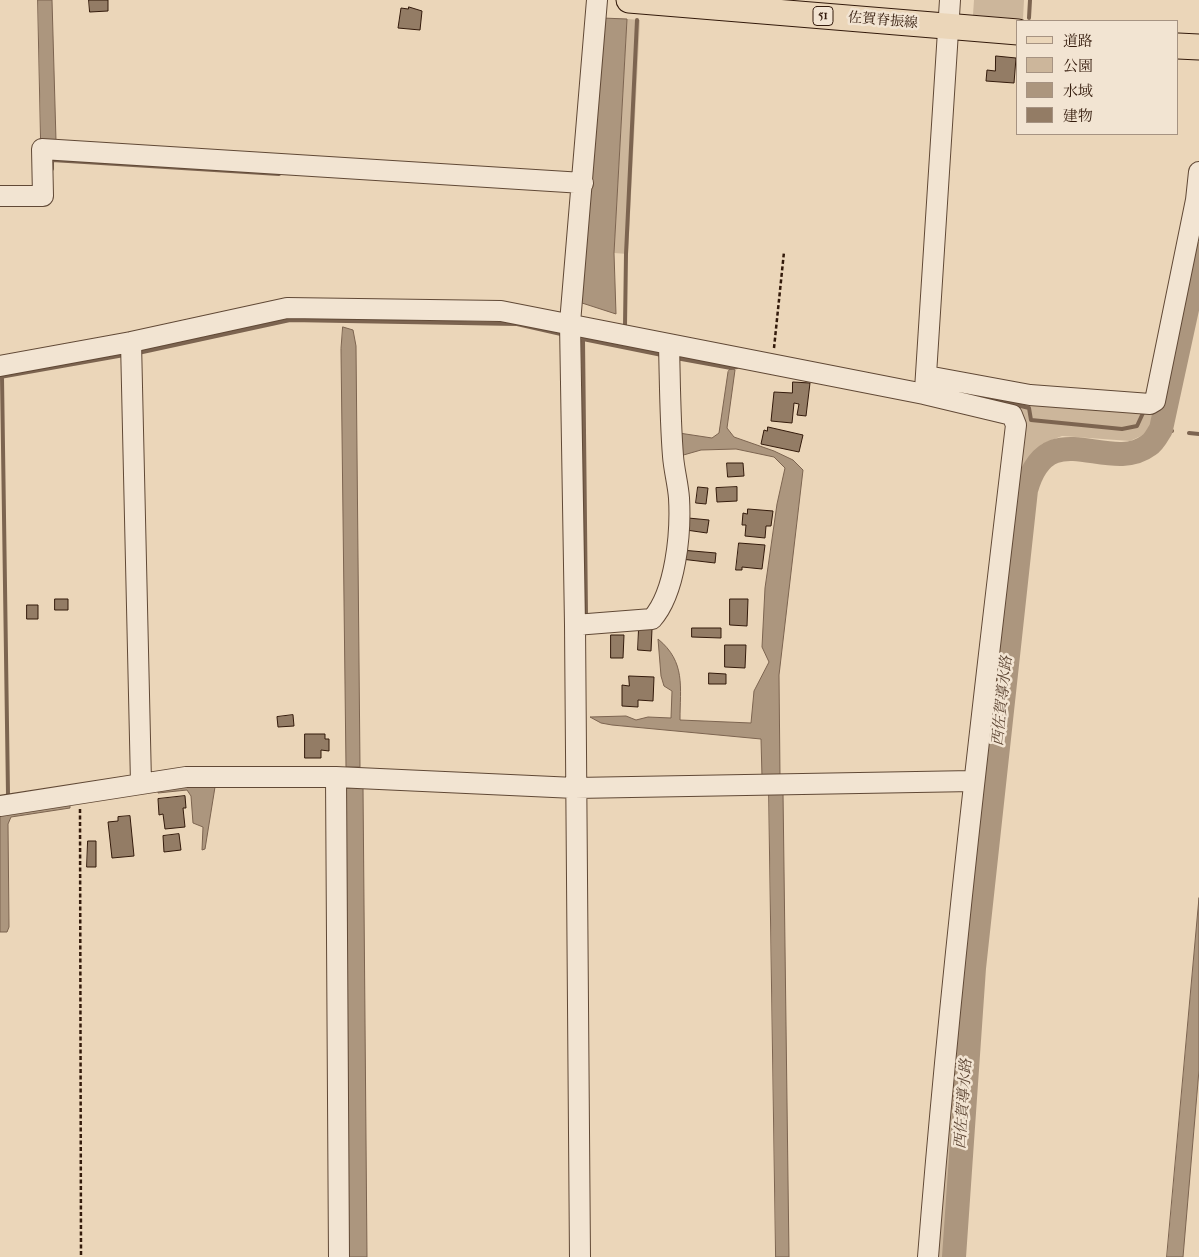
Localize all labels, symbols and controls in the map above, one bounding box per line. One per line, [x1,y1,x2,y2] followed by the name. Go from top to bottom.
[813,7,833,26] road number: 51
[847,10,919,32] street label: 佐賀脊振線
[1016,20,1179,135] legend
[1063,32,1093,50] text: 道路
[1063,57,1093,75] text: 公園
[1063,82,1093,100] text: 水域
[1063,107,1093,125] text: 建物
[989,655,1017,747] water label: 西佐賀導水路
[952,1058,976,1150] water label: 西佐賀導水路

